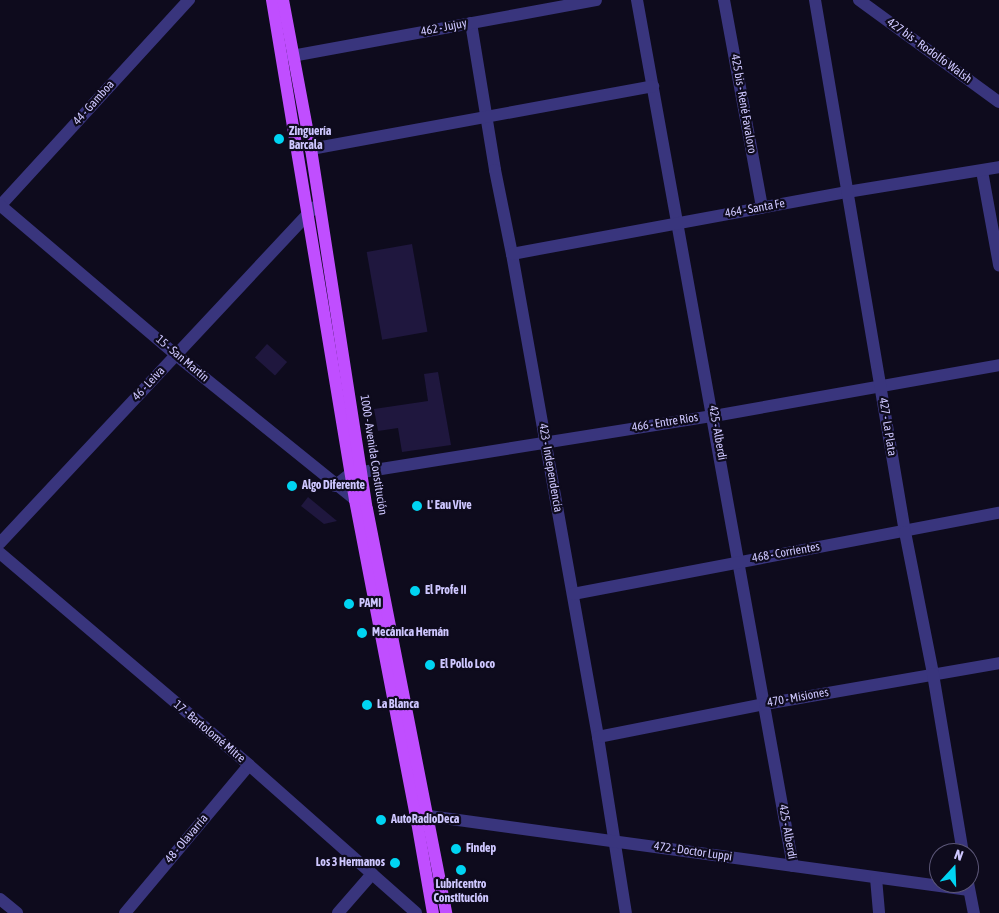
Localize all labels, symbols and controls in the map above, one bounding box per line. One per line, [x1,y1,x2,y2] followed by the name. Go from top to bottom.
[884,15,974,87] street label: 427 bis - Rodolfo Walsh
[420,17,468,39] street label: 462 - Jujuy
[727,53,759,155] street label: 425 bis - René Favaloro
[70,78,118,128] street label: 44 - Gamboa
[289,125,331,153] place label: Zinguería Barcala
[273,133,285,145] marker: Zinguería Barcala
[724,197,786,221] street label: 464 - Santa Fe
[153,333,211,385] street label: 15 - San Martín
[130,364,168,404] street label: 46 - Leiva
[356,394,390,516] street label: 1000 - Avenida Constitución
[875,397,899,457] street label: 427 - La Plata
[705,404,729,462] street label: 425 - Alberdi
[631,411,699,435] street label: 466 - Entre Ríos
[535,422,565,514] street label: 423 - Independencia
[302,479,365,493] place label: Algo Diferente
[286,480,298,492] marker: Algo Diferente
[427,499,472,513] place label: L' Eau Vive
[411,500,423,512] marker: L' Eau Vive
[751,540,821,566] street label: 468 - Corrientes
[425,584,467,598] place label: El Profe II
[409,585,421,597] marker: El Profe II
[359,597,381,611] place label: PAMI
[343,598,355,610] marker: PAMI
[372,626,449,640] place label: Mecánica Hernán
[356,627,368,639] marker: Mecánica Hernán
[440,658,495,672] place label: El Pollo Loco
[424,659,436,671] marker: El Pollo Loco
[766,686,830,710] street label: 470 - Misiones
[170,698,248,766] street label: 17 - Bartolomé Mitre
[377,698,419,712] place label: La Blanca
[361,699,373,711] marker: La Blanca
[775,803,799,861] street label: 425 - Alberdi
[162,812,212,866] street label: 48 - Olavarría
[391,813,459,827] place label: AutoRadioDeca
[375,814,387,826] marker: AutoRadioDeca
[653,839,733,865] street label: 472 - Doctor Luppi
[466,842,496,856] place label: Findep
[450,843,462,855] marker: Findep
[929,843,979,893] north arrow
[952,846,965,864] text: N
[316,856,385,870] place label: Los 3 Hermanos
[389,857,401,869] marker: Los 3 Hermanos
[455,864,467,876] marker: Lubricentro Constitución
[433,878,489,906] place label: Lubricentro Constitución

